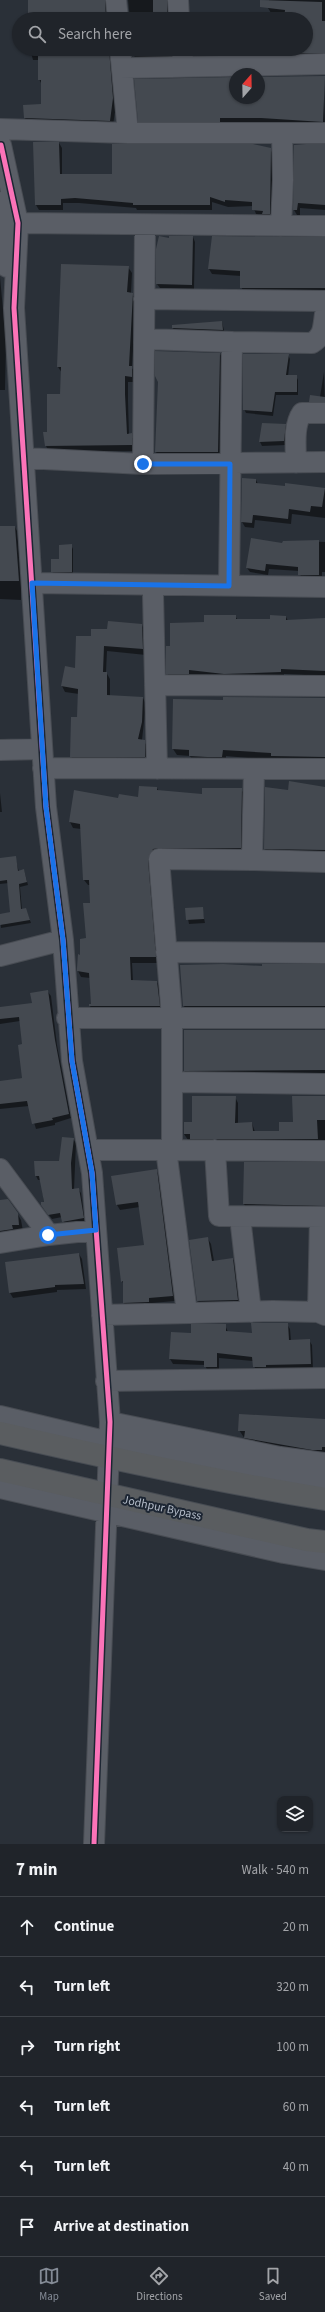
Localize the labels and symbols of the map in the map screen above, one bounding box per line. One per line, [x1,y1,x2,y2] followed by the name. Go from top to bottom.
[229,68,265,104] north arrow
[134,455,152,473] route end
[39,1226,57,1244] route start
[121,1491,203,1525] street label: Jodhpur Bypass

